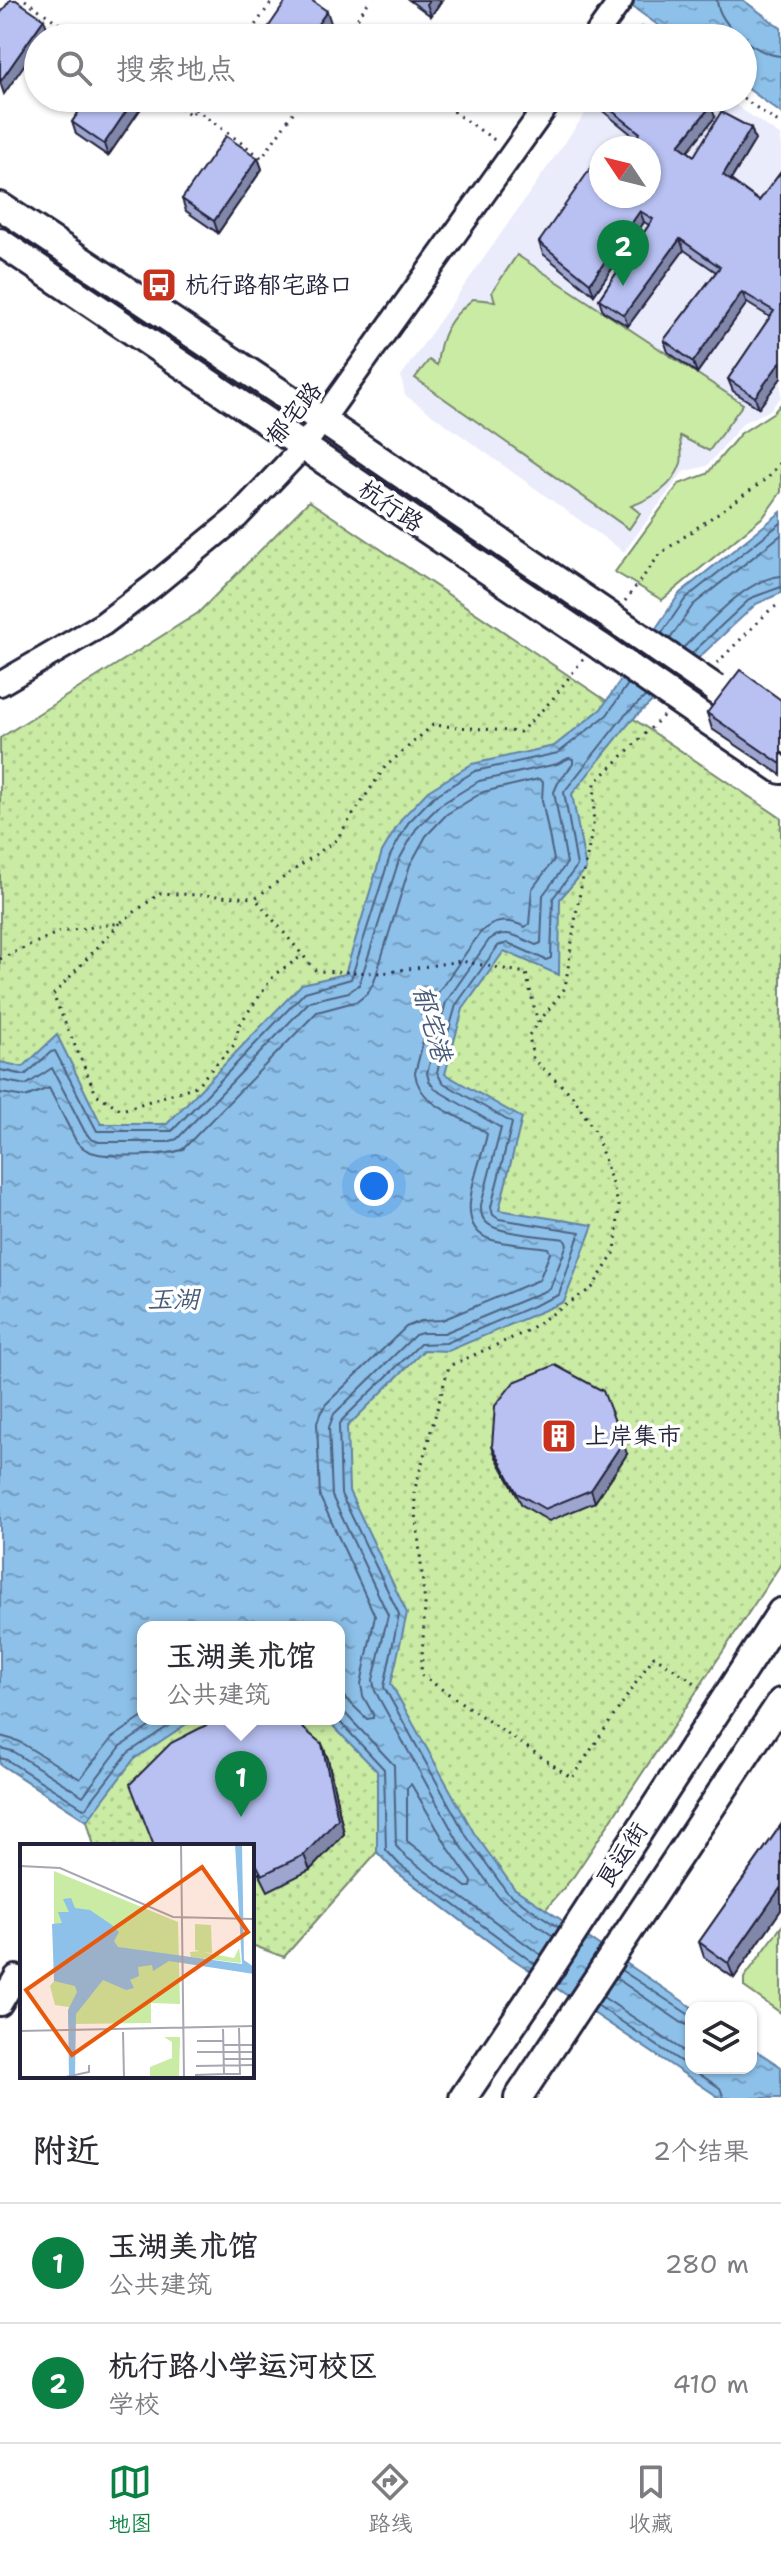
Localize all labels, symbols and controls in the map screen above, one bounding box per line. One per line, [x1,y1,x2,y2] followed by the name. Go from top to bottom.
[24,24,757,112] search box
[52,46,96,90] icon: search
[116,48,236,89] text: 搜索地点
[589,136,661,208] north arrow
[597,220,649,286] pin: 2
[140,266,178,304] bus stop icon: 杭行路郁宅路口
[185,269,353,301] place label: 杭行路郁宅路口
[259,375,329,451] street label: 郁宅路
[352,473,430,539] street label: 杭行路
[405,981,461,1068] water label: 郁宅港
[354,1166,394,1206] your location
[147,1281,202,1316] water label: 玉湖
[540,1417,578,1455] building icon: 上岸集市
[585,1420,681,1452] place label: 上岸集市
[137,1621,345,1725] popup
[166,1635,316,1676] text: 玉湖美术馆
[166,1676,270,1711] text: 公共建筑
[215,1751,267,1817] pin: 1
[589,1816,655,1894] street label: 良运街
[20,1844,254,2078] inset map
[685,2002,757,2074] map controls
[685,2002,757,2074] button: layers
[32,2127,100,2173] text: 附近
[653,2133,749,2168] text: 2个结果
[108,2225,258,2266] text: 玉湖美术馆
[52,2246,64,2281] text: 1
[664,2246,749,2281] text: 280 m
[108,2266,212,2301] text: 公共建筑
[108,2345,378,2386] text: 杭行路小学运河校区
[49,2366,67,2401] text: 2
[672,2366,749,2401] text: 410 m
[108,2386,160,2421] text: 学校
[108,2460,152,2538] tab: 地图
[368,2460,413,2538] tab: 路线
[629,2460,673,2538] tab: 收藏

